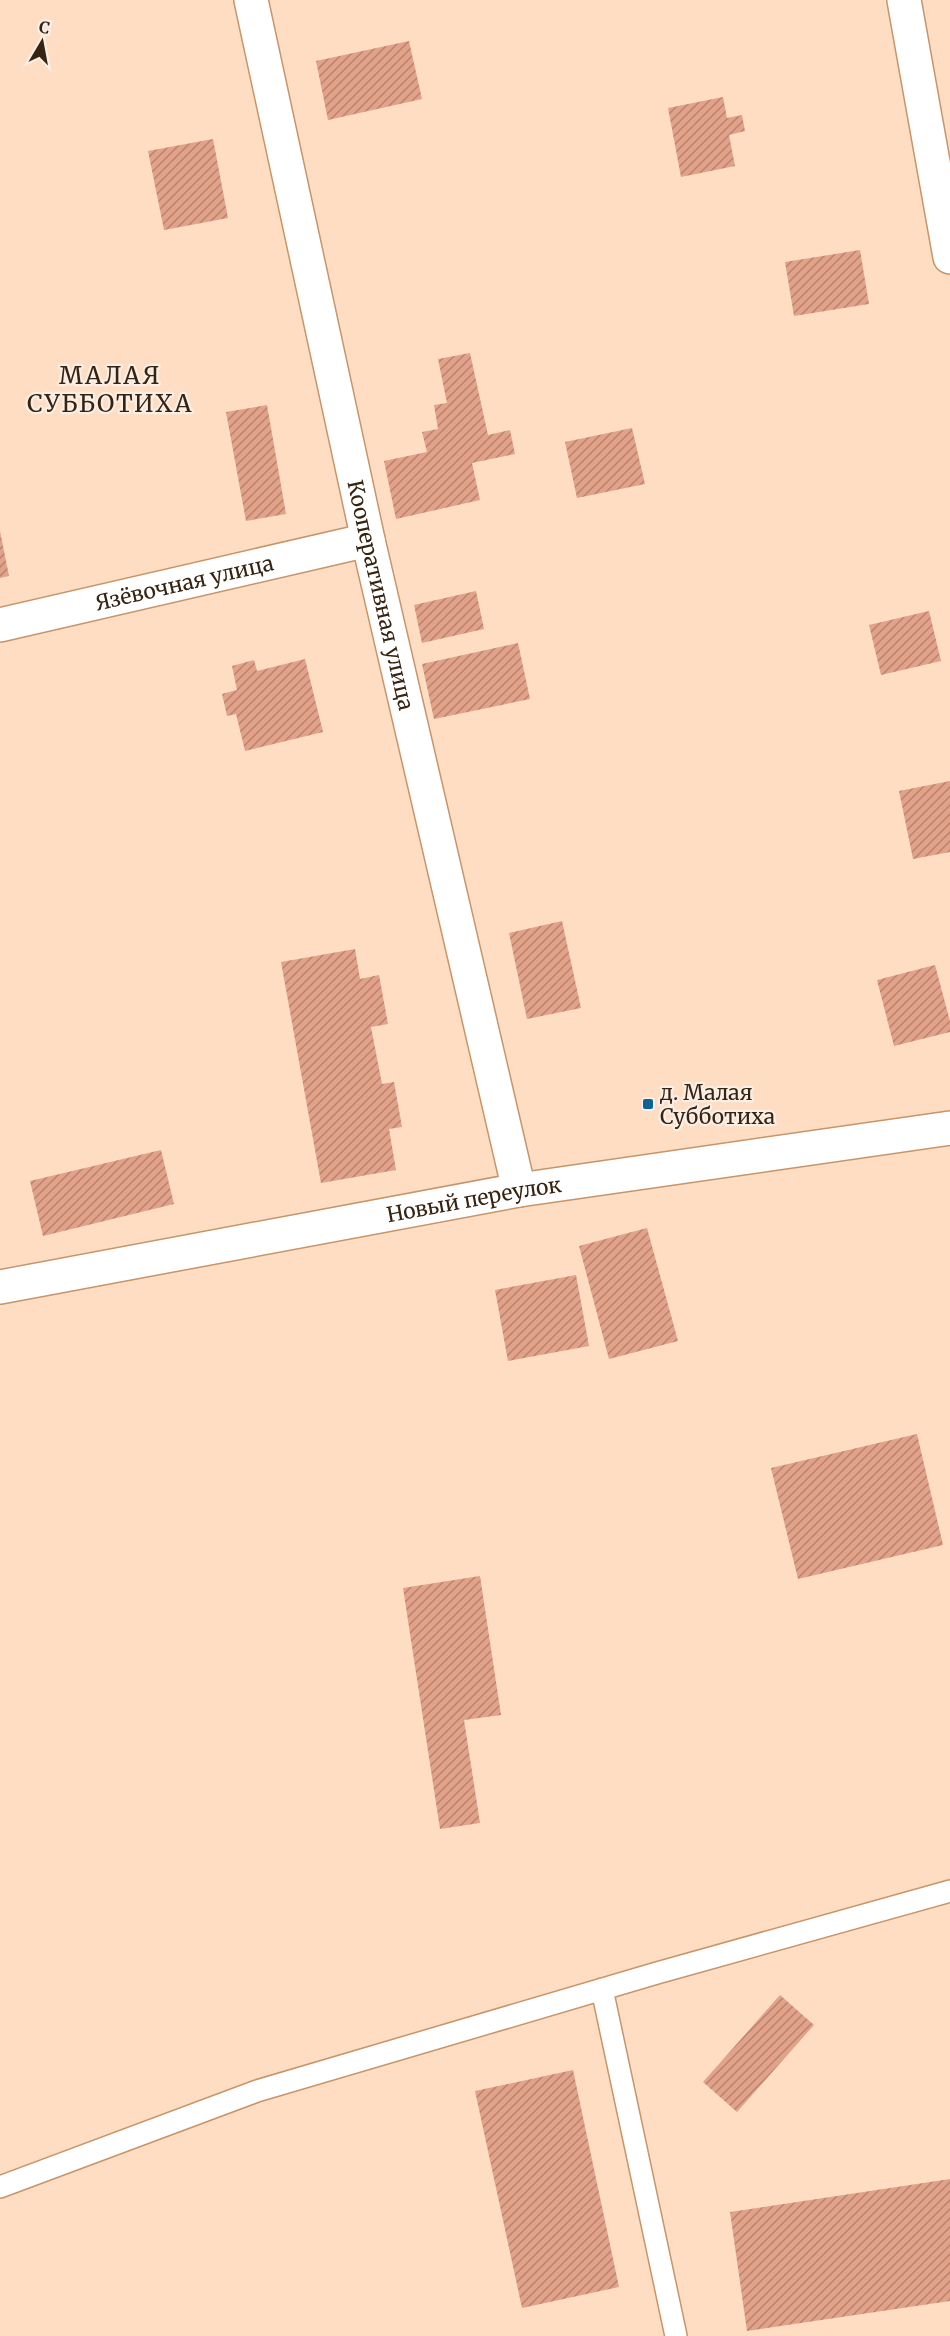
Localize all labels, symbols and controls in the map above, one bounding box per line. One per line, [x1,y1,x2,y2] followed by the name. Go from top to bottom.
[12,12,72,72] north arrow
[38,16,52,38] text: С
[27,360,193,419] district label: МАЛАЯ СУББОТИХА
[342,477,421,713] street label: Кооперативная улица
[92,549,276,616] street label: Язёвочная улица
[659,1079,775,1130] place label: д. Малая Субботиха
[641,1097,655,1111] marker: д. Малая Субботиха
[384,1171,563,1228] street label: Новый переулок

